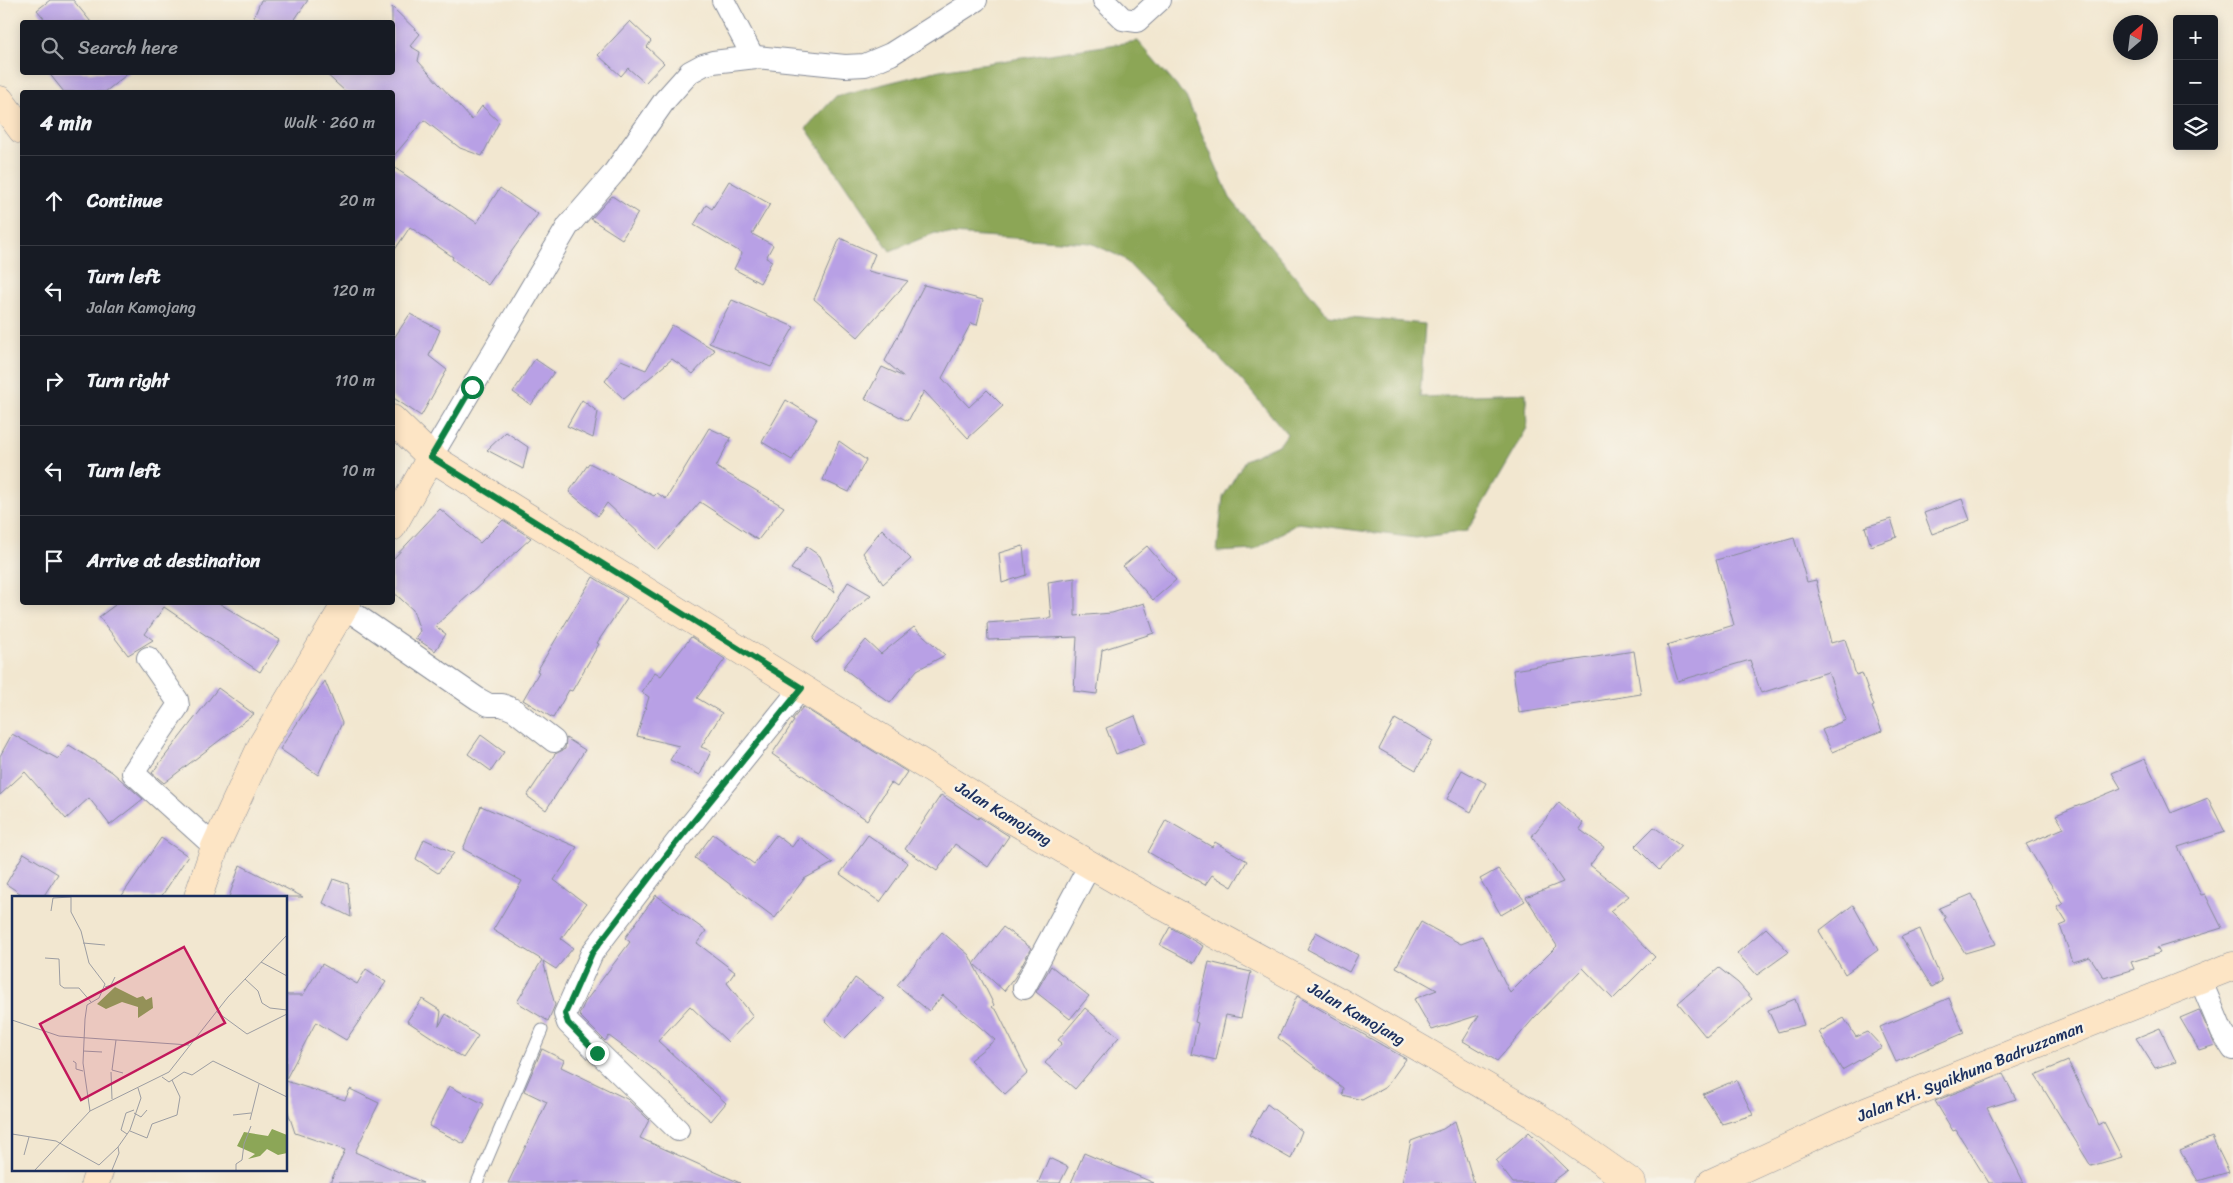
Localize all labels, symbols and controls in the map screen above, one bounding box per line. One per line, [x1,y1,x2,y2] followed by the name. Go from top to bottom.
[2113,15,2158,60] north arrow
[2173,15,2218,150] map controls
[2173,15,2218,60] button: +
[20,20,395,75] search box
[78,31,178,64] text: Search here
[38,34,66,62] icon: search
[2173,60,2218,105] button: −
[40,104,92,142] text: 4 min
[2173,105,2218,150] button: layers
[284,108,375,137] text: Walk · 260 m
[87,184,163,217] text: Continue
[339,186,375,215] text: 20 m
[40,187,68,215] icon: ahead
[87,260,160,293] text: Turn left
[332,276,375,305] text: 120 m
[40,277,68,305] icon: left
[87,293,196,322] text: Jalan Kamojang
[87,364,169,397] text: Turn right
[335,366,375,395] text: 110 m
[40,367,68,395] icon: right
[461,376,484,399] route start
[87,454,160,487] text: Turn left
[342,456,375,485] text: 10 m
[40,457,68,485] icon: left
[87,544,260,577] text: Arrive at destination
[40,547,68,575] icon: arrive
[949,772,1058,854] street label: Jalan Kamojang
[12,896,288,1170] inset map
[1301,973,1411,1053] street label: Jalan Kamojang
[1852,1013,2088,1131] street label: Jalan KH. Syaikhuna Badruzzaman
[586,1042,609,1065] route end

